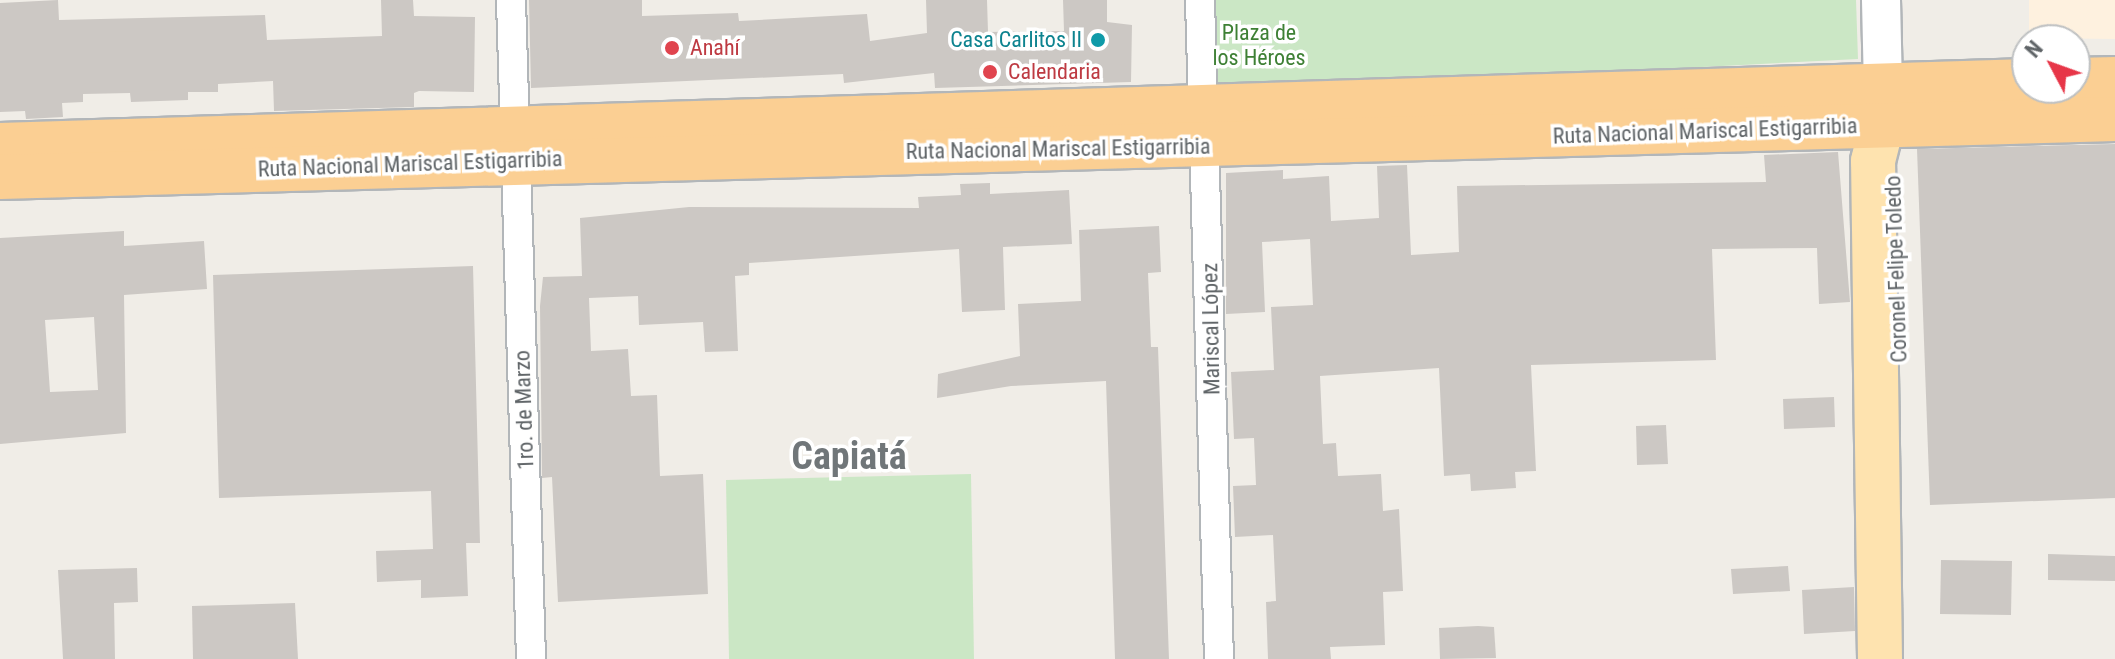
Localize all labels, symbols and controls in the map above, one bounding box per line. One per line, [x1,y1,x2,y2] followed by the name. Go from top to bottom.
[1212,19,1306,70] park label: Plaza de los Héroes
[2011,24,2091,104] north arrow
[950,27,1082,53] place label: Casa Carlitos II
[1089,31,1107,49] marker: Casa Carlitos II
[690,35,740,61] place label: Anahí
[2020,36,2048,63] text: N
[661,37,683,59] marker: Anahí
[1008,59,1101,85] place label: Calendaria
[979,61,1001,83] marker: Calendaria
[1552,112,1858,150] street label: Ruta Nacional Mariscal Estigarribia
[905,133,1211,165] street label: Ruta Nacional Mariscal Estigarribia
[257,145,563,183] street label: Ruta Nacional Mariscal Estigarribia
[1880,175,1912,363] street label: Coronel Felipe Toledo
[1197,263,1225,395] street label: Mariscal López
[509,350,539,470] street label: 1ro. de Marzo
[791,434,907,480] district label: Capiatá

